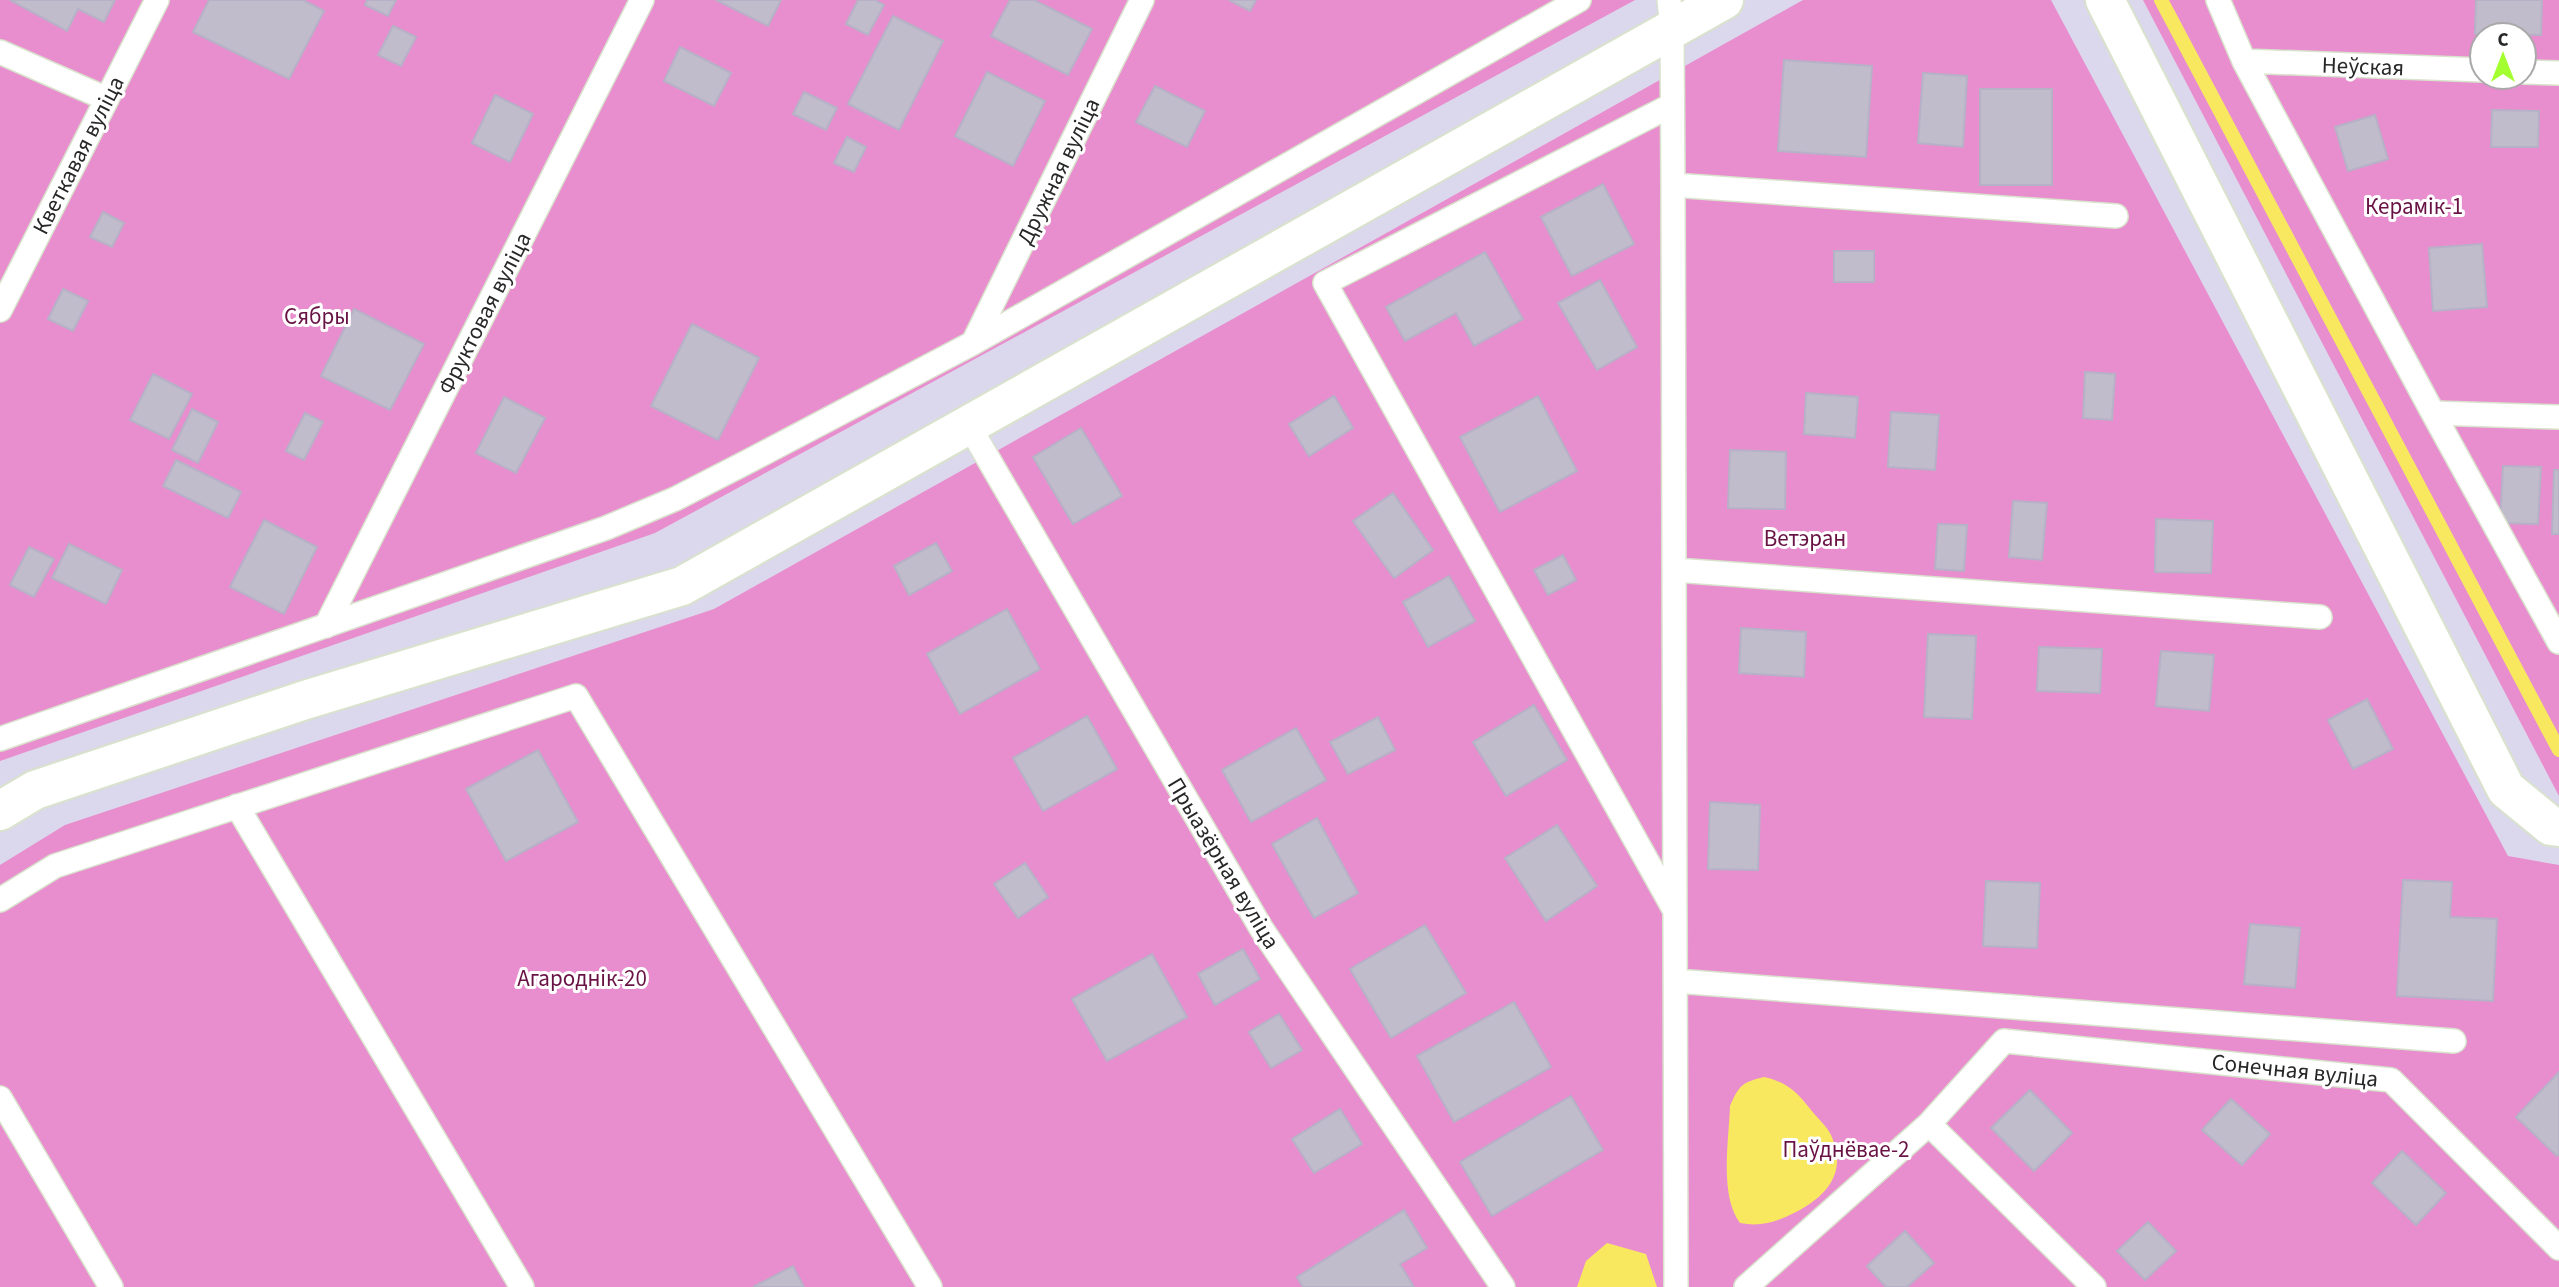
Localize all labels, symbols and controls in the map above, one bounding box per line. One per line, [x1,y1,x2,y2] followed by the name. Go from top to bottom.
[2468,21,2538,91] north arrow
[2497,27,2509,54] text: С
[2321,49,2405,84] street label: Неўская
[24,70,133,240] street label: Кветкавая вуліца
[1009,92,1108,250] street label: Дружная вуліца
[2365,190,2463,223] park label: Керамік-1
[429,226,540,400] street label: Фруктовая вуліца
[284,300,350,333] park label: Сябры
[1764,522,1846,555] park label: Ветэран
[1159,771,1288,955] street label: Прыазёрная вуліца
[517,962,647,995] park label: Агароднік-20
[2210,1045,2380,1096] street label: Сонечная вуліца
[1782,1133,1910,1166] park label: Паўднёвае-2

